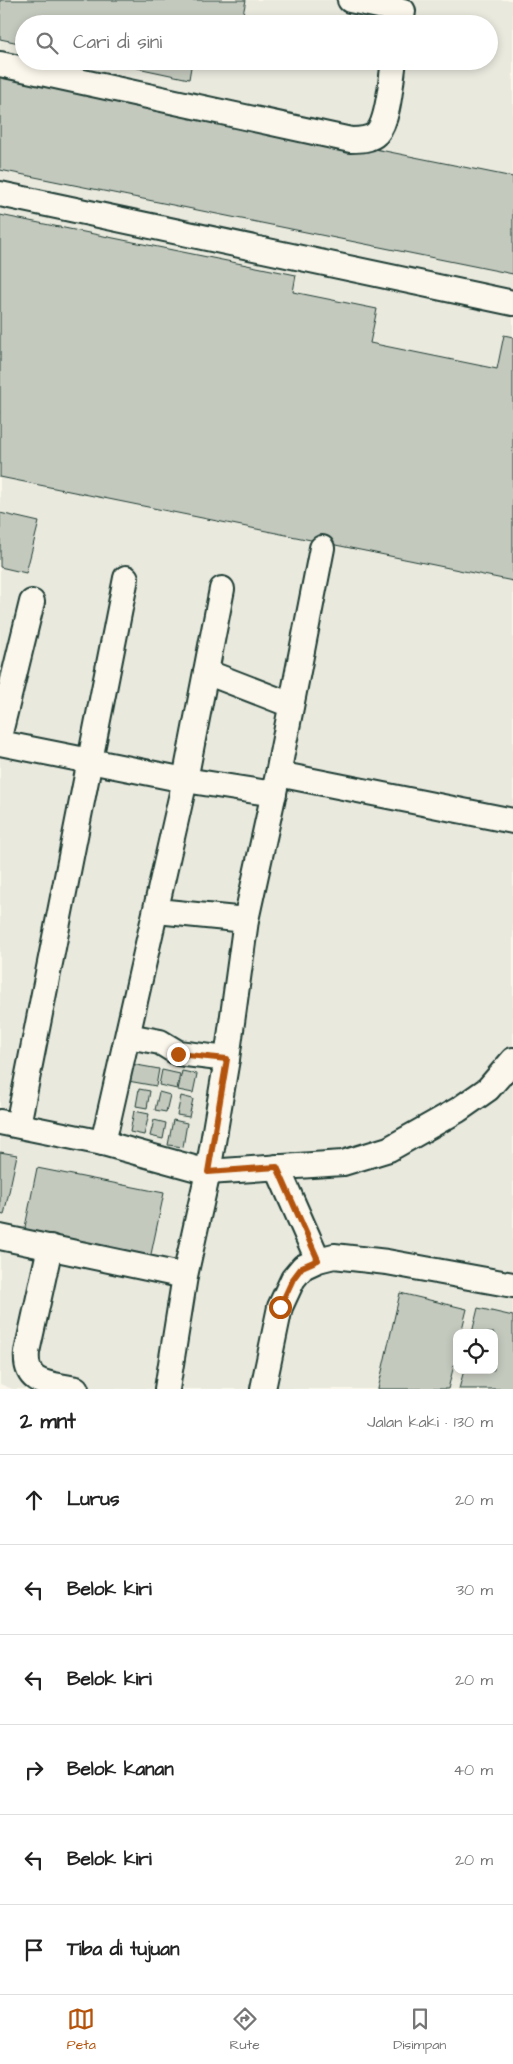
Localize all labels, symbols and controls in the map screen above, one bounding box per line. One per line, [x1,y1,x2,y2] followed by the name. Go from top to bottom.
[15,15,498,70] search box
[33,29,61,57] icon: search
[73,29,162,56] text: Cari di sini
[167,1043,190,1066] route end
[269,1296,292,1319] route start
[453,1329,498,1374] map controls
[453,1329,498,1374] button: locate
[20,1407,76,1436] text: 2 mnt
[367,1411,493,1433] text: Jalan kaki · 130 m
[20,1486,48,1514] icon: ahead
[67,1486,119,1513] text: Lurus
[455,1489,493,1511] text: 20 m
[20,1576,48,1604] icon: left
[67,1576,152,1603] text: Belok kiri
[456,1579,493,1601] text: 30 m
[20,1666,48,1694] icon: left
[67,1666,152,1693] text: Belok kiri
[455,1669,493,1691] text: 20 m
[20,1756,48,1784] icon: right
[67,1756,174,1783] text: Belok kanan
[453,1759,493,1781] text: 40 m
[20,1846,48,1874] icon: left
[67,1846,152,1873] text: Belok kiri
[455,1849,493,1871] text: 20 m
[20,1936,48,1964] icon: arrive
[67,1936,179,1963] text: Tiba di tujuan
[67,2005,96,2055] tab: Peta
[229,2005,260,2055] tab: Rute
[393,2005,446,2055] tab: Disimpan

